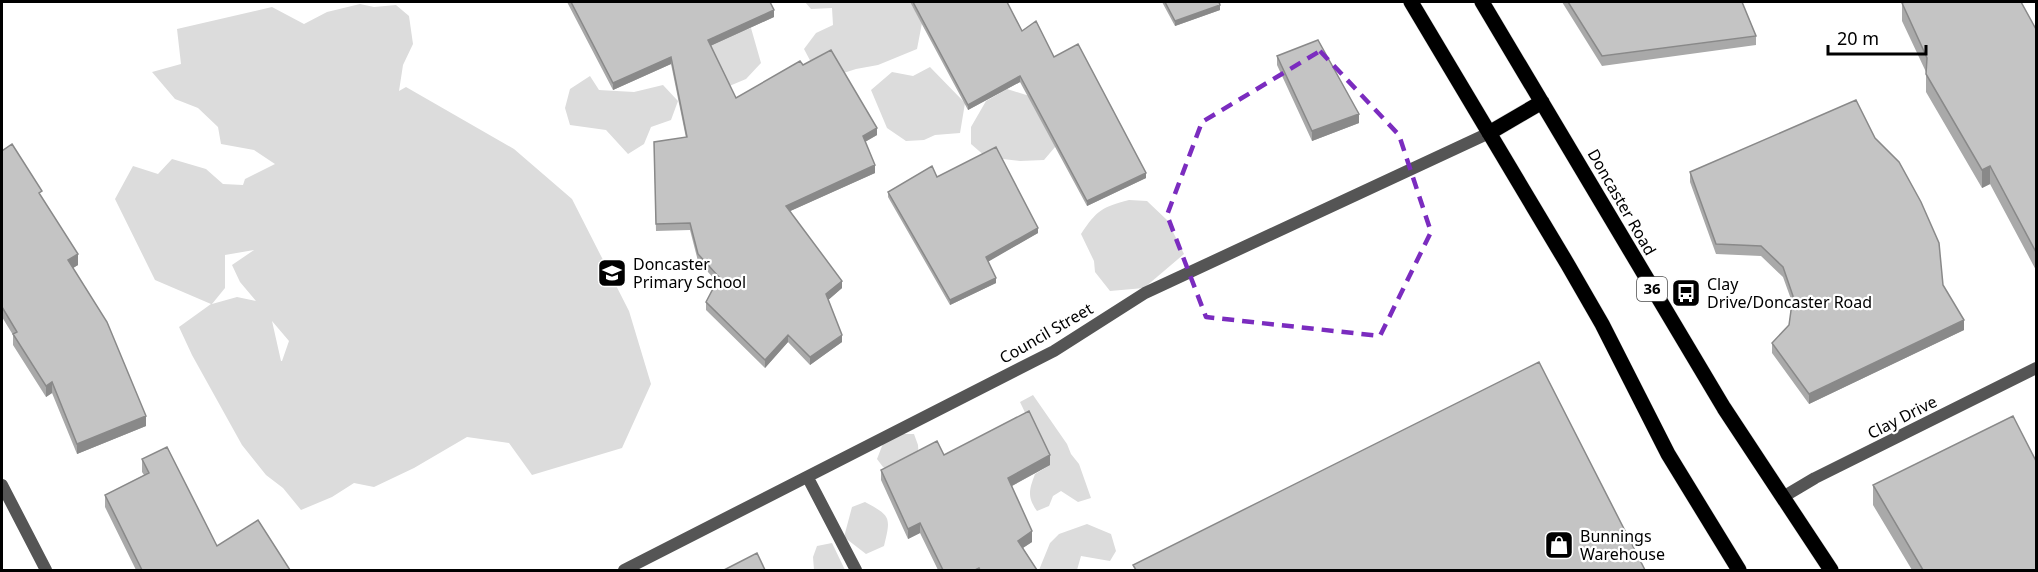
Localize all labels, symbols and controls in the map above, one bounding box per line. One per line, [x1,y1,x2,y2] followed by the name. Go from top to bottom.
[1828,18,1926,56] scale bar
[1837,26,1879,50] text: 20 m
[1583,145,1661,259] street label: Doncaster Road
[633,253,746,293] place label: Doncaster Primary School
[596,257,628,289] school or university icon: Doncaster Primary School
[1707,273,1872,313] place label: Clay Drive/Doncaster Road
[1637,277,1667,301] road number: 36
[1670,277,1702,309] bus stop icon: Clay Drive/Doncaster Road
[995,297,1097,369] street label: Council Street
[1864,390,1940,444] street label: Clay Drive
[1580,525,1665,565] place label: Bunnings Warehouse
[1543,529,1575,561] shop icon: Bunnings Warehouse

